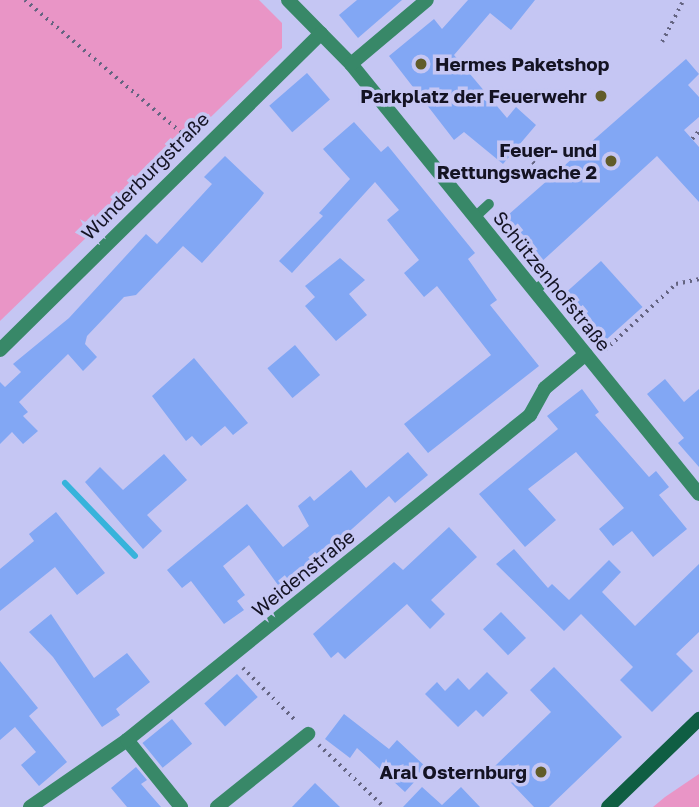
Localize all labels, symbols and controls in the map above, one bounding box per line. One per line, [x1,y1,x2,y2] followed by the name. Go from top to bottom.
[435,53,609,75] place label: Hermes Paketshop
[413,56,429,72] marker: Hermes Paketshop
[360,85,587,107] place label: Parkplatz der Feuerwehr
[593,88,609,104] marker: Parkplatz der Feuerwehr
[77,108,213,244] street label: Wunderburgstraße
[437,139,597,183] place label: Feuer- und Rettungswache 2
[603,153,619,169] marker: Feuer- und Rettungswache 2
[489,206,615,356] street label: Schützenhofstraße
[247,525,359,621] street label: Weidenstraße
[380,761,527,783] place label: Aral Osternburg
[533,764,549,780] marker: Aral Osternburg

